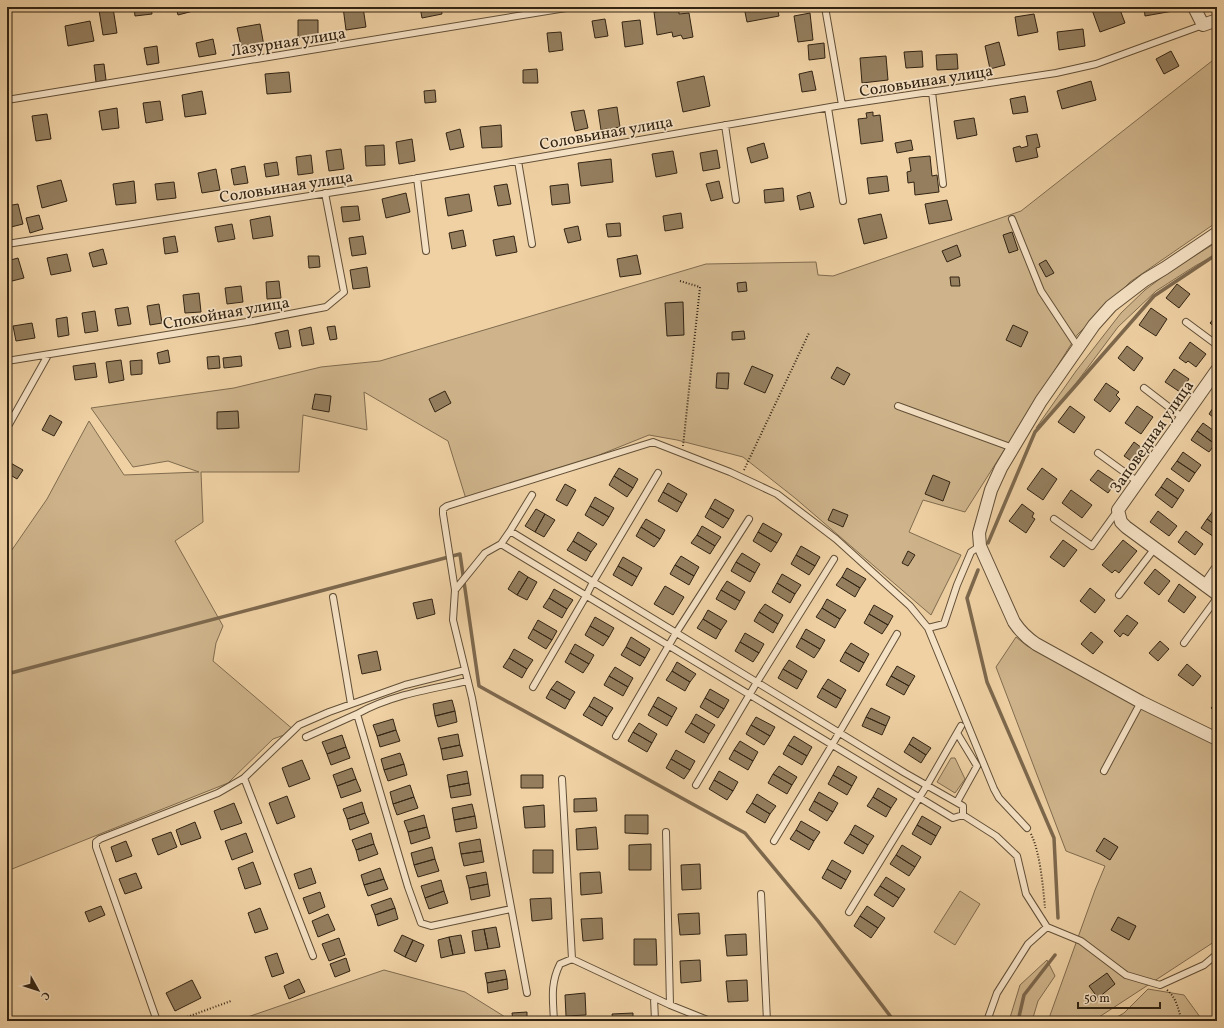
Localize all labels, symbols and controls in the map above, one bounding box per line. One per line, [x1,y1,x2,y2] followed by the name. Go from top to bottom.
[229,23,348,63] street label: Лазурная улица
[858,61,995,103] street label: Соловьиная улица
[538,111,675,157] street label: Соловьиная улица
[218,167,355,209] street label: Соловьиная улица
[161,292,291,336] street label: Спокойная улица
[1105,376,1200,498] street label: Заповедная улица
[18,970,58,1010] north arrow
[1078,984,1160,1010] scale bar
[37,988,53,1003] text: С
[1084,991,1110,1007] text: 50 m

